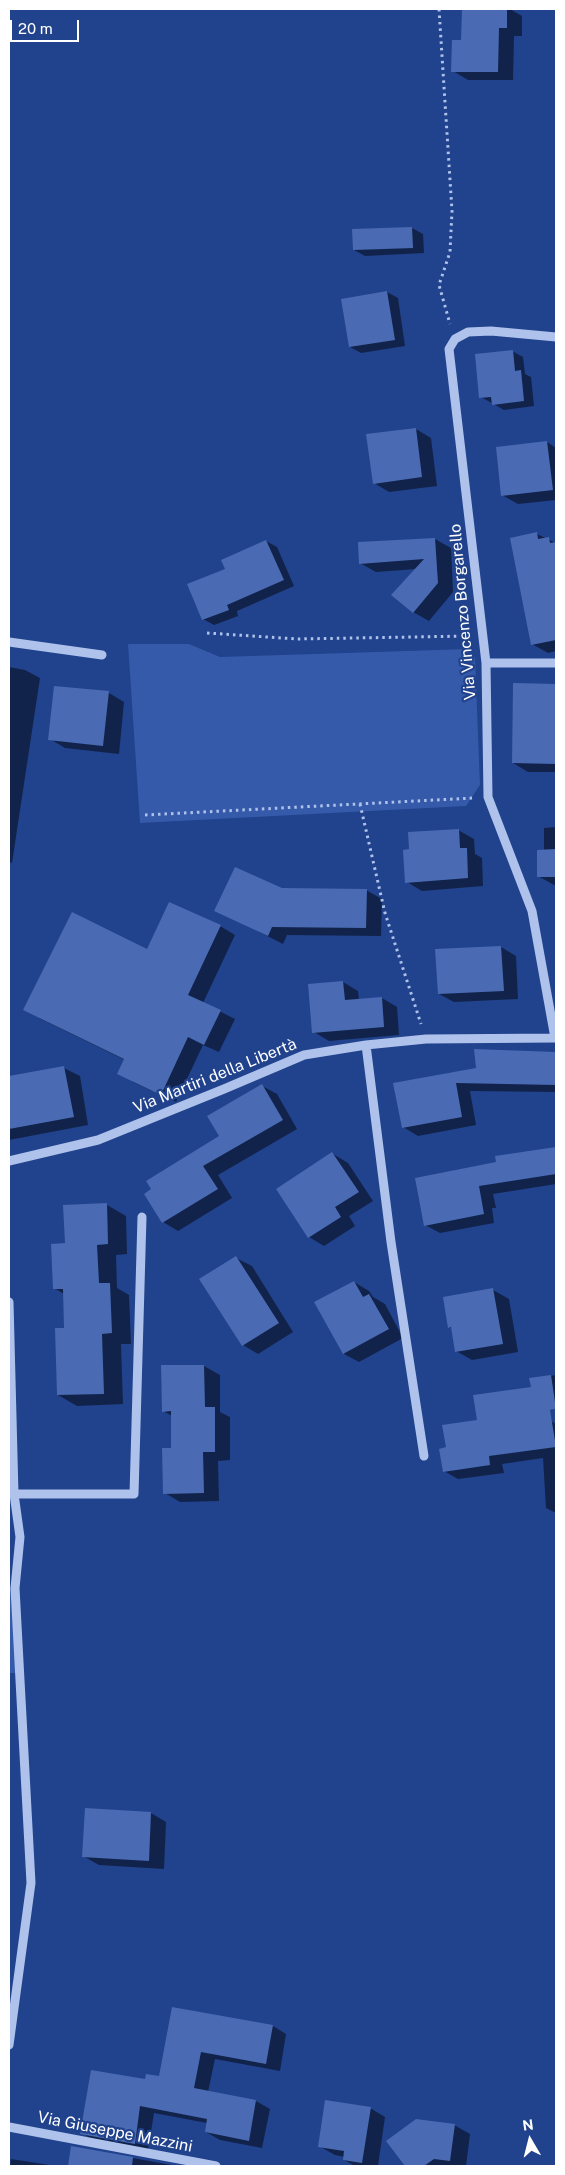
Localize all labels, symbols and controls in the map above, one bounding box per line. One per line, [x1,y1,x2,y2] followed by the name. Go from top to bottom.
[12,10,81,42] scale bar
[18,20,53,37] text: 20 m
[446,523,480,701] street label: Via Vincenzo Borgarello
[131,1034,299,1118] street label: Via Martiri della Libertà
[36,2108,194,2156] street label: Via Giuseppe Mazzini
[505,2115,555,2165] north arrow
[521,2116,534,2134] text: N

